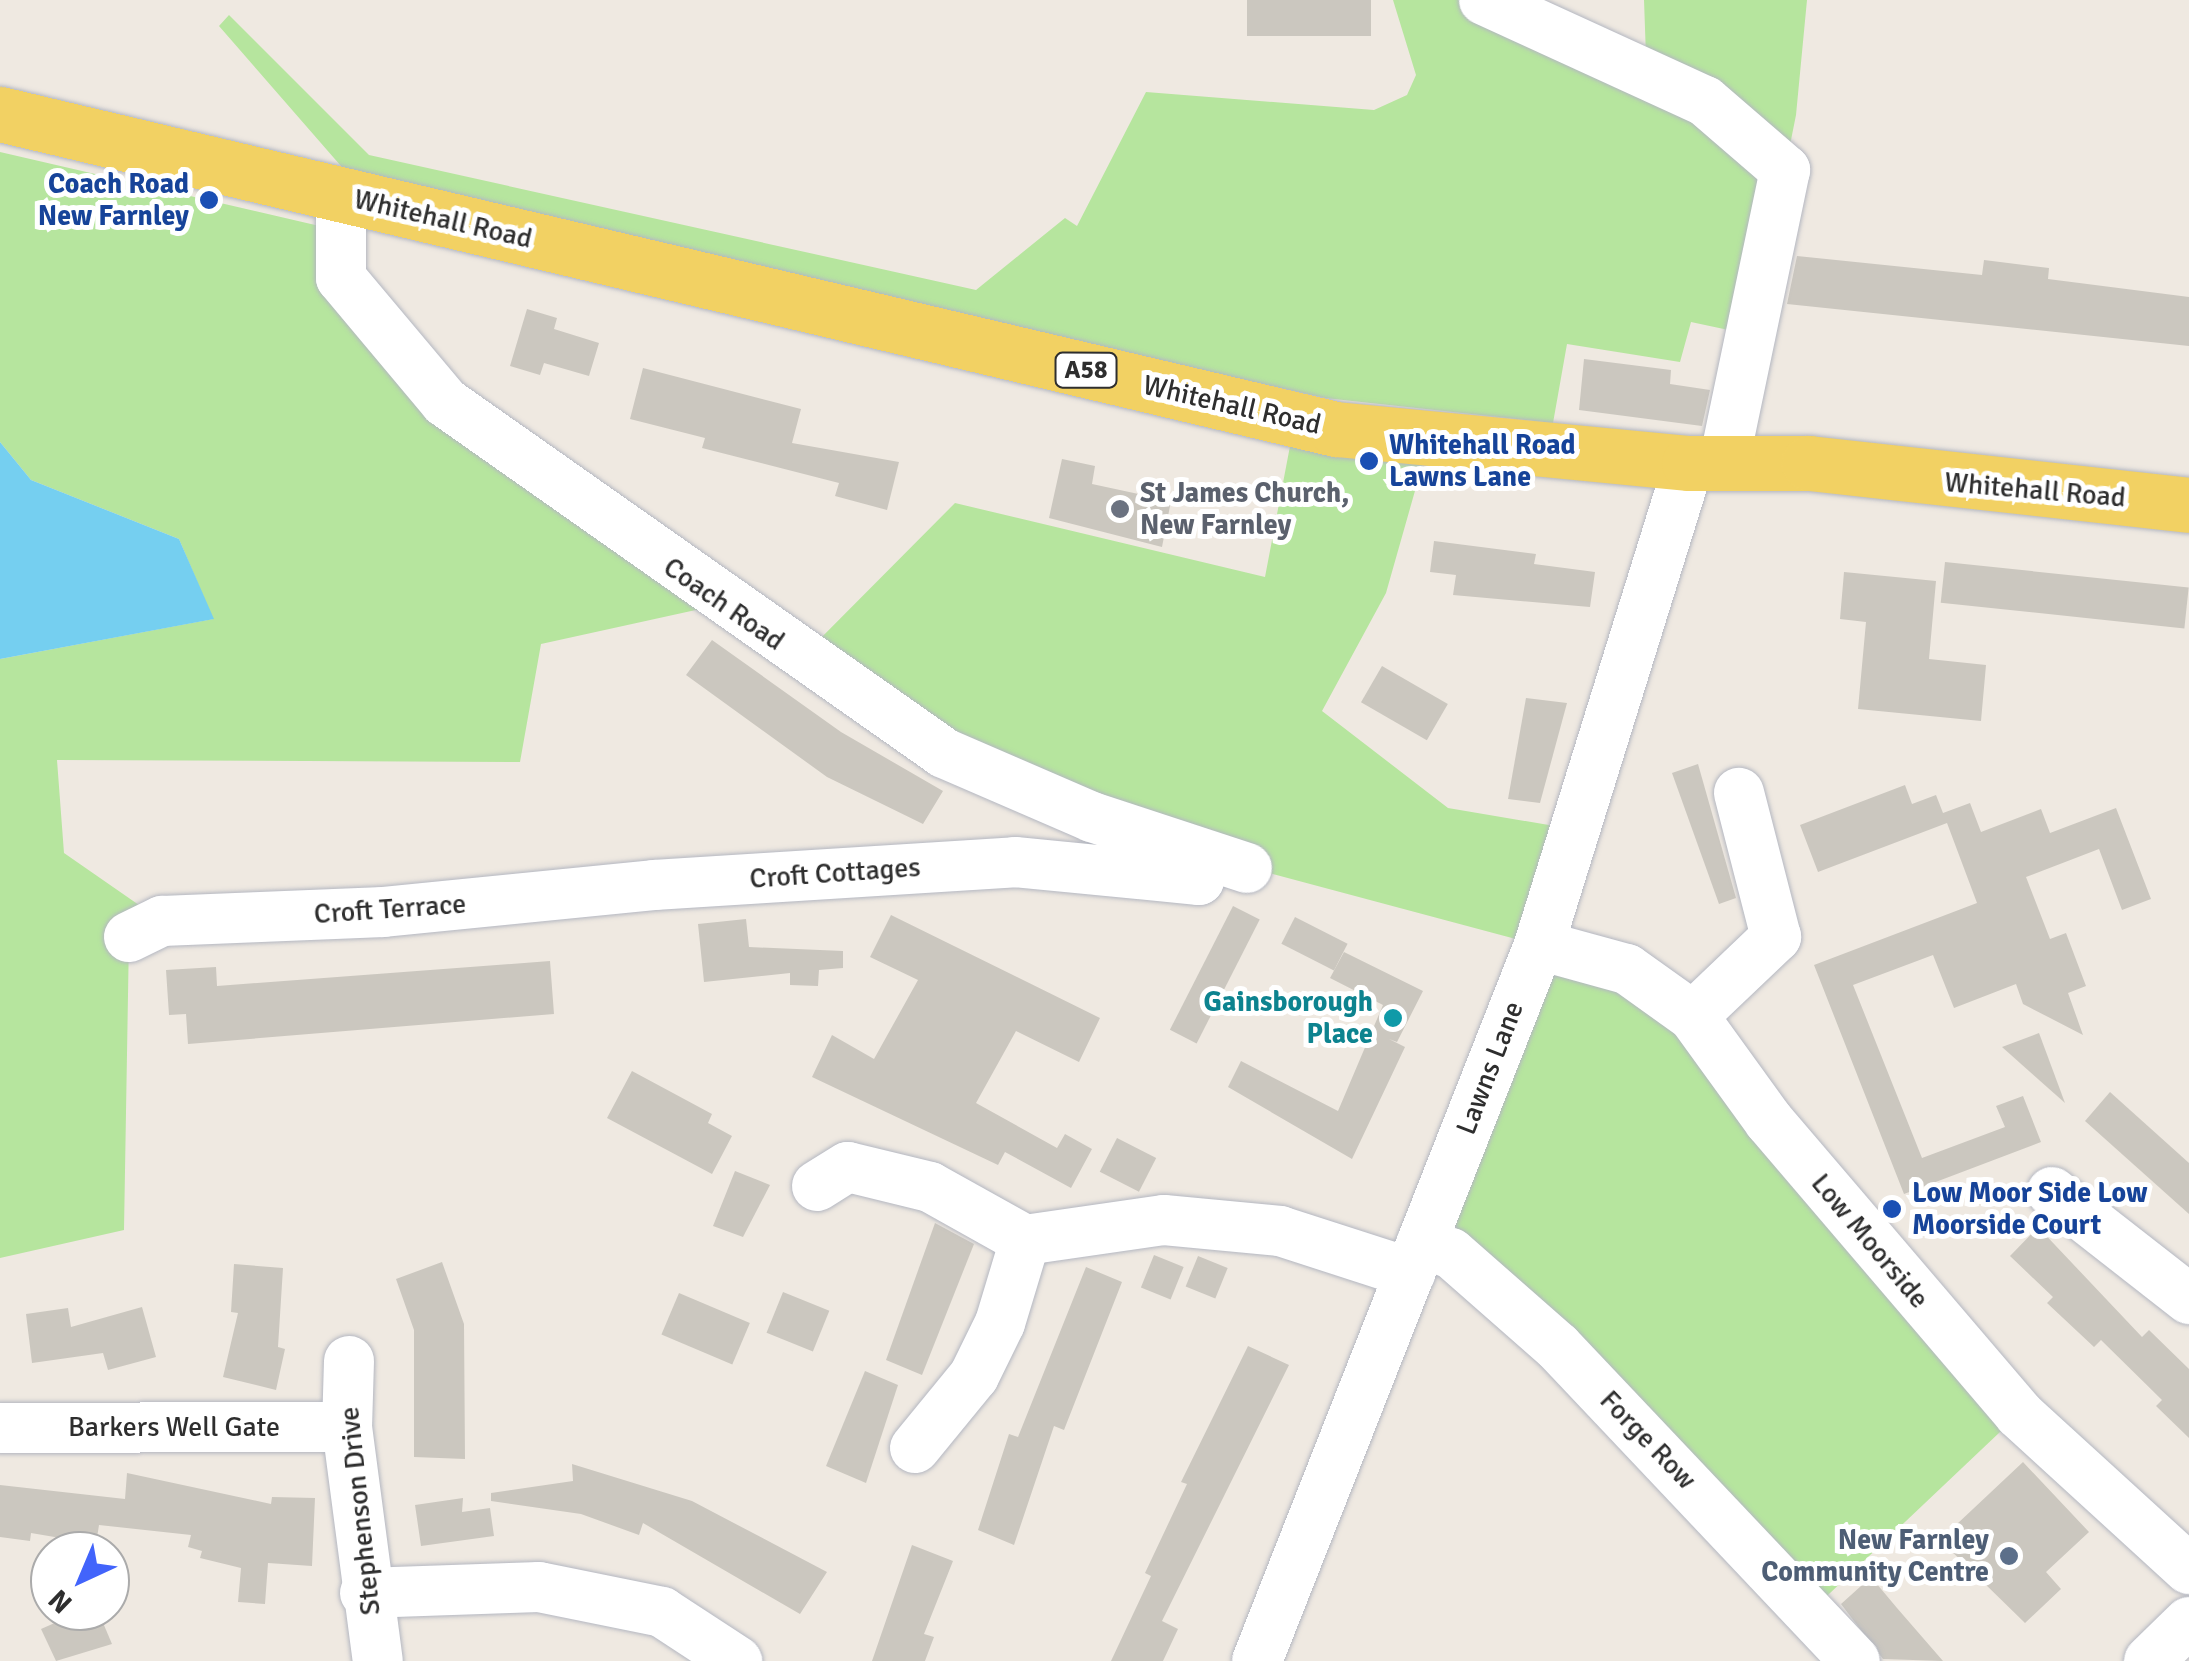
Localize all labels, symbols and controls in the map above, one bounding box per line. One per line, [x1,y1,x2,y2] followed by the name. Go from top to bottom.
[38,167,189,233] place label: Coach Road New Farnley
[351,182,535,256] street label: Whitehall Road
[198,189,220,211] marker: Coach Road New Farnley
[1054,350,1118,390] road number: A58
[1140,368,1324,442] street label: Whitehall Road
[1389,428,1576,494] place label: Whitehall Road Lawns Lane
[1358,450,1380,472] marker: Whitehall Road Lawns Lane
[1943,465,2127,515] street label: Whitehall Road
[1140,476,1349,542] place label: St James Church, New Farnley
[1109,498,1131,520] marker: St James Church, New Farnley
[657,550,791,658] street label: Coach Road
[748,850,922,896] street label: Croft Cottages
[313,887,467,931] street label: Croft Terrace
[1204,985,1373,1051] place label: Gainsborough Place
[1449,997,1531,1139] street label: Lawns Lane
[1382,1007,1404,1029] marker: Gainsborough Place
[1804,1167,1936,1315] street label: Low Moorside
[1912,1176,2147,1242] place label: Low Moor Side Low Moorside Court
[1881,1198,1903,1220] marker: Low Moor Side Low Moorside Court
[1593,1384,1703,1496] street label: Forge Row
[332,1405,388,1617] street label: Stephenson Drive
[68,1410,280,1444] street label: Barkers Well Gate
[1761,1523,1989,1589] place label: New Farnley Community Centre
[30,1531,130,1631] north arrow
[1998,1545,2020,1567] marker: New Farnley Community Centre
[42,1582,79,1620] text: N

